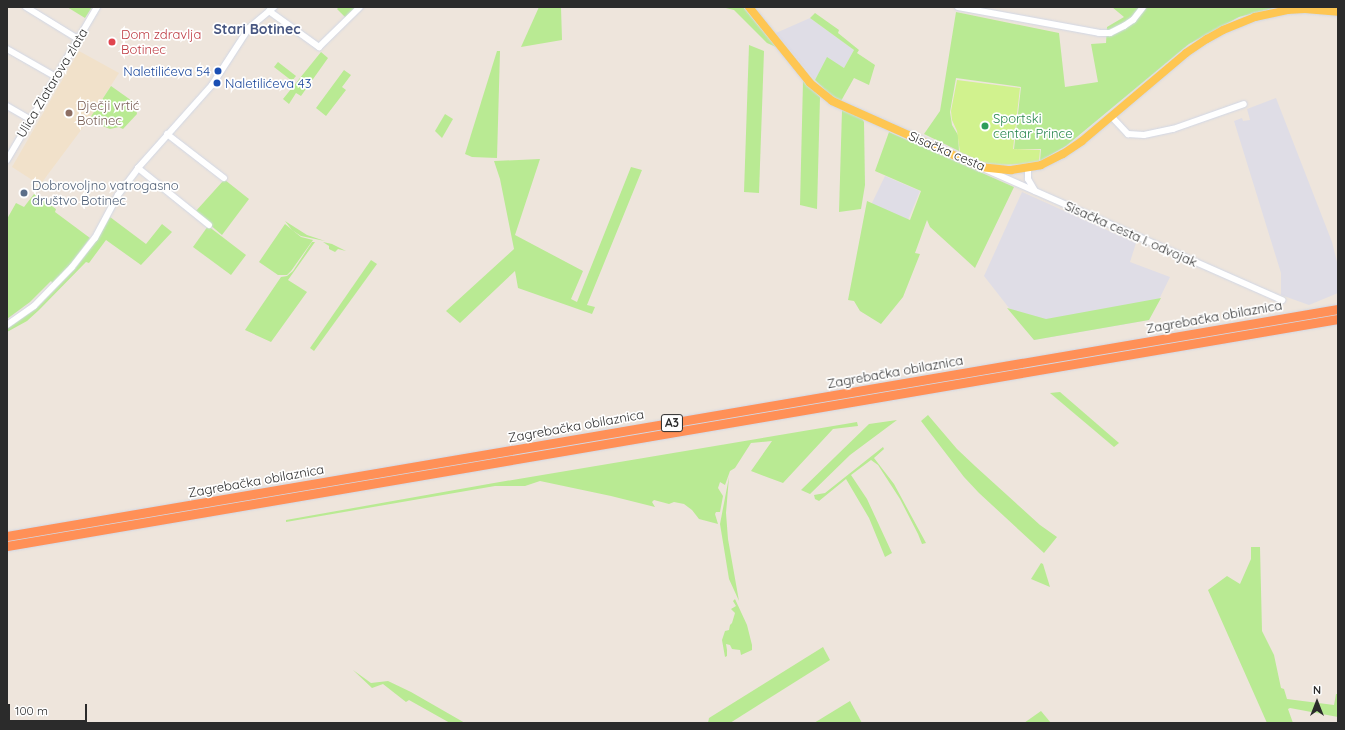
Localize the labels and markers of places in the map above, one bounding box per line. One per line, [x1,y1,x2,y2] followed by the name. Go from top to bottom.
[121,27,201,58] place label: Dom zdravlja Botinec
[106,36,118,48] marker: Dom zdravlja Botinec
[123,63,210,79] place label: Naletilićeva 54
[213,66,223,76] marker: Naletilićeva 54
[225,75,311,91] place label: Naletilićeva 43
[212,78,222,88] marker: Naletilićeva 43
[77,98,140,129] place label: Dječji vrtić Botinec
[64,108,74,118] marker: Dječji vrtić Botinec
[993,111,1073,142] place label: Sportski centar Prince
[980,121,990,131] marker: Sportski centar Prince
[32,178,179,209] place label: Dobrovoljno vatrogasno društvo Botinec
[19,188,29,198] marker: Dobrovoljno vatrogasno društvo Botinec

